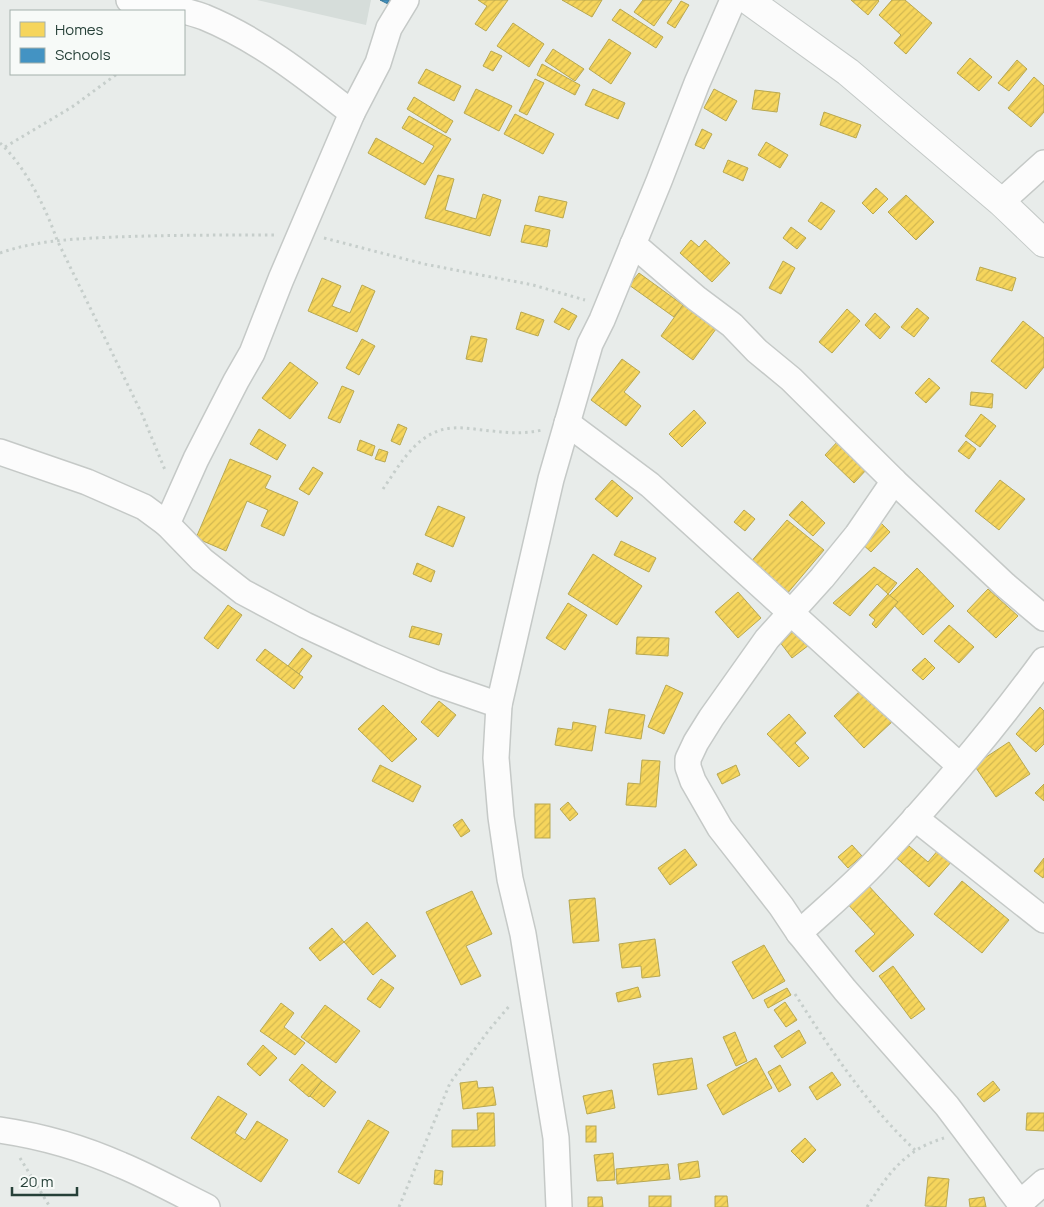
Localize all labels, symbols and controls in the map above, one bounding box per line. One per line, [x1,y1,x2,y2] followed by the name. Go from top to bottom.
[10,10,185,75] legend
[55,19,104,40] text: Homes
[55,44,111,65] text: Schools
[12,1164,78,1196] scale bar
[20,1171,53,1192] text: 20 m

